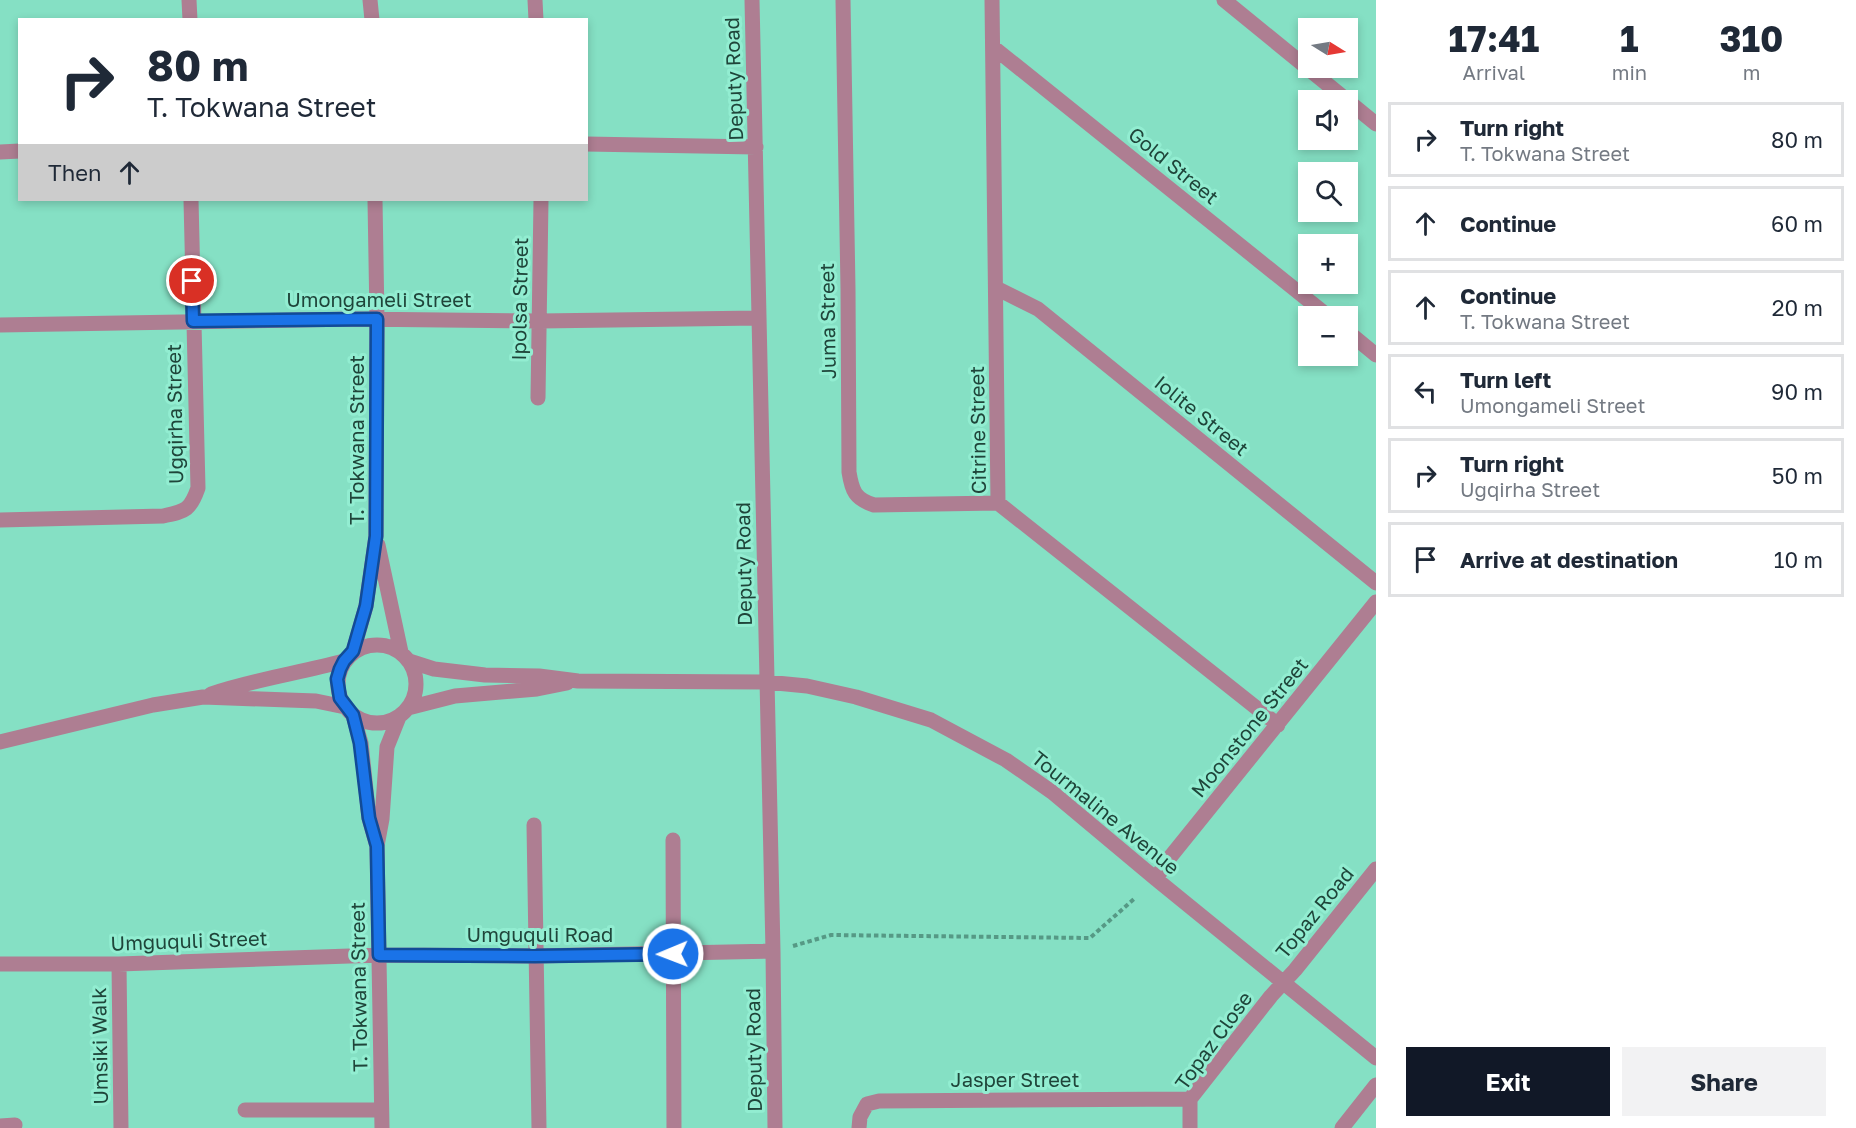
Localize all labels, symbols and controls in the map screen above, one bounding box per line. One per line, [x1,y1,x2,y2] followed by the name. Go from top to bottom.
[719,17,747,141] street label: Deputy Road
[1448,17,1539,60] text: 17:41
[1620,17,1639,60] text: 1
[1720,17,1783,60] text: 310
[1298,18,1358,78] north arrow
[1298,18,1358,366] map controls
[147,40,248,90] text: 80 m
[48,42,126,120] icon: right
[1463,60,1525,84] text: Arrival
[1612,60,1647,84] text: min
[1743,60,1760,84] text: m
[1298,90,1358,150] button: sound
[147,91,377,123] text: T. Tokwana Street
[1460,114,1564,141] text: Turn right
[1124,121,1224,209] street label: Gold Street
[1409,123,1442,156] icon: right
[1771,126,1823,153] text: 80 m
[1460,141,1630,165] text: T. Tokwana Street
[113,156,146,189] icon: ahead
[48,159,101,186] text: Then
[1298,162,1358,222] button: search
[1409,207,1442,240] icon: ahead
[1460,210,1556,237] text: Continue
[1771,210,1823,237] text: 60 m
[1298,234,1358,294] button: +
[506,237,532,361] street label: Ipolsa Street
[166,255,217,306] pin
[814,263,840,379] street label: Juma Street
[175,264,208,297] icon: arrive
[1460,282,1556,309] text: Continue
[286,287,472,311] street label: Umongameli Street
[1409,291,1442,324] icon: ahead
[1772,294,1823,321] text: 20 m
[1298,306,1358,366] button: −
[1460,309,1630,333] text: T. Tokwana Street
[161,344,187,484] street label: Ugqirha Street
[344,355,368,525] street label: T. Tokwana Street
[964,366,990,494] street label: Citrine Street
[1460,366,1551,393] text: Turn left
[1150,370,1254,460] street label: Iolite Street
[1409,375,1442,408] icon: left
[1771,378,1823,405] text: 90 m
[1460,393,1645,417] text: Umongameli Street
[1460,450,1564,477] text: Turn right
[1409,459,1442,492] icon: right
[1772,462,1823,489] text: 50 m
[1460,477,1600,501] text: Ugqirha Street
[730,502,756,626] street label: Deputy Road
[1409,543,1442,576] icon: arrive
[1460,546,1678,573] text: Arrive at destination
[1774,546,1823,573] text: 10 m
[1185,653,1313,801] street label: Moonstone Street
[1027,745,1185,879] street label: Tourmaline Avenue
[1270,862,1358,962] street label: Topaz Road
[345,902,371,1072] street label: T. Tokwana Street
[467,922,613,946] street label: Umguquli Road
[641,922,705,986] position arrow
[110,925,268,955] street label: Umguquli Street
[1169,986,1257,1094] street label: Topaz Close
[86,987,112,1105] street label: Umsiki Walk
[740,988,766,1112] street label: Deputy Road
[1406,1047,1610,1116] button: Exit
[1622,1047,1826,1116] button: Share
[951,1067,1079,1091] street label: Jasper Street

